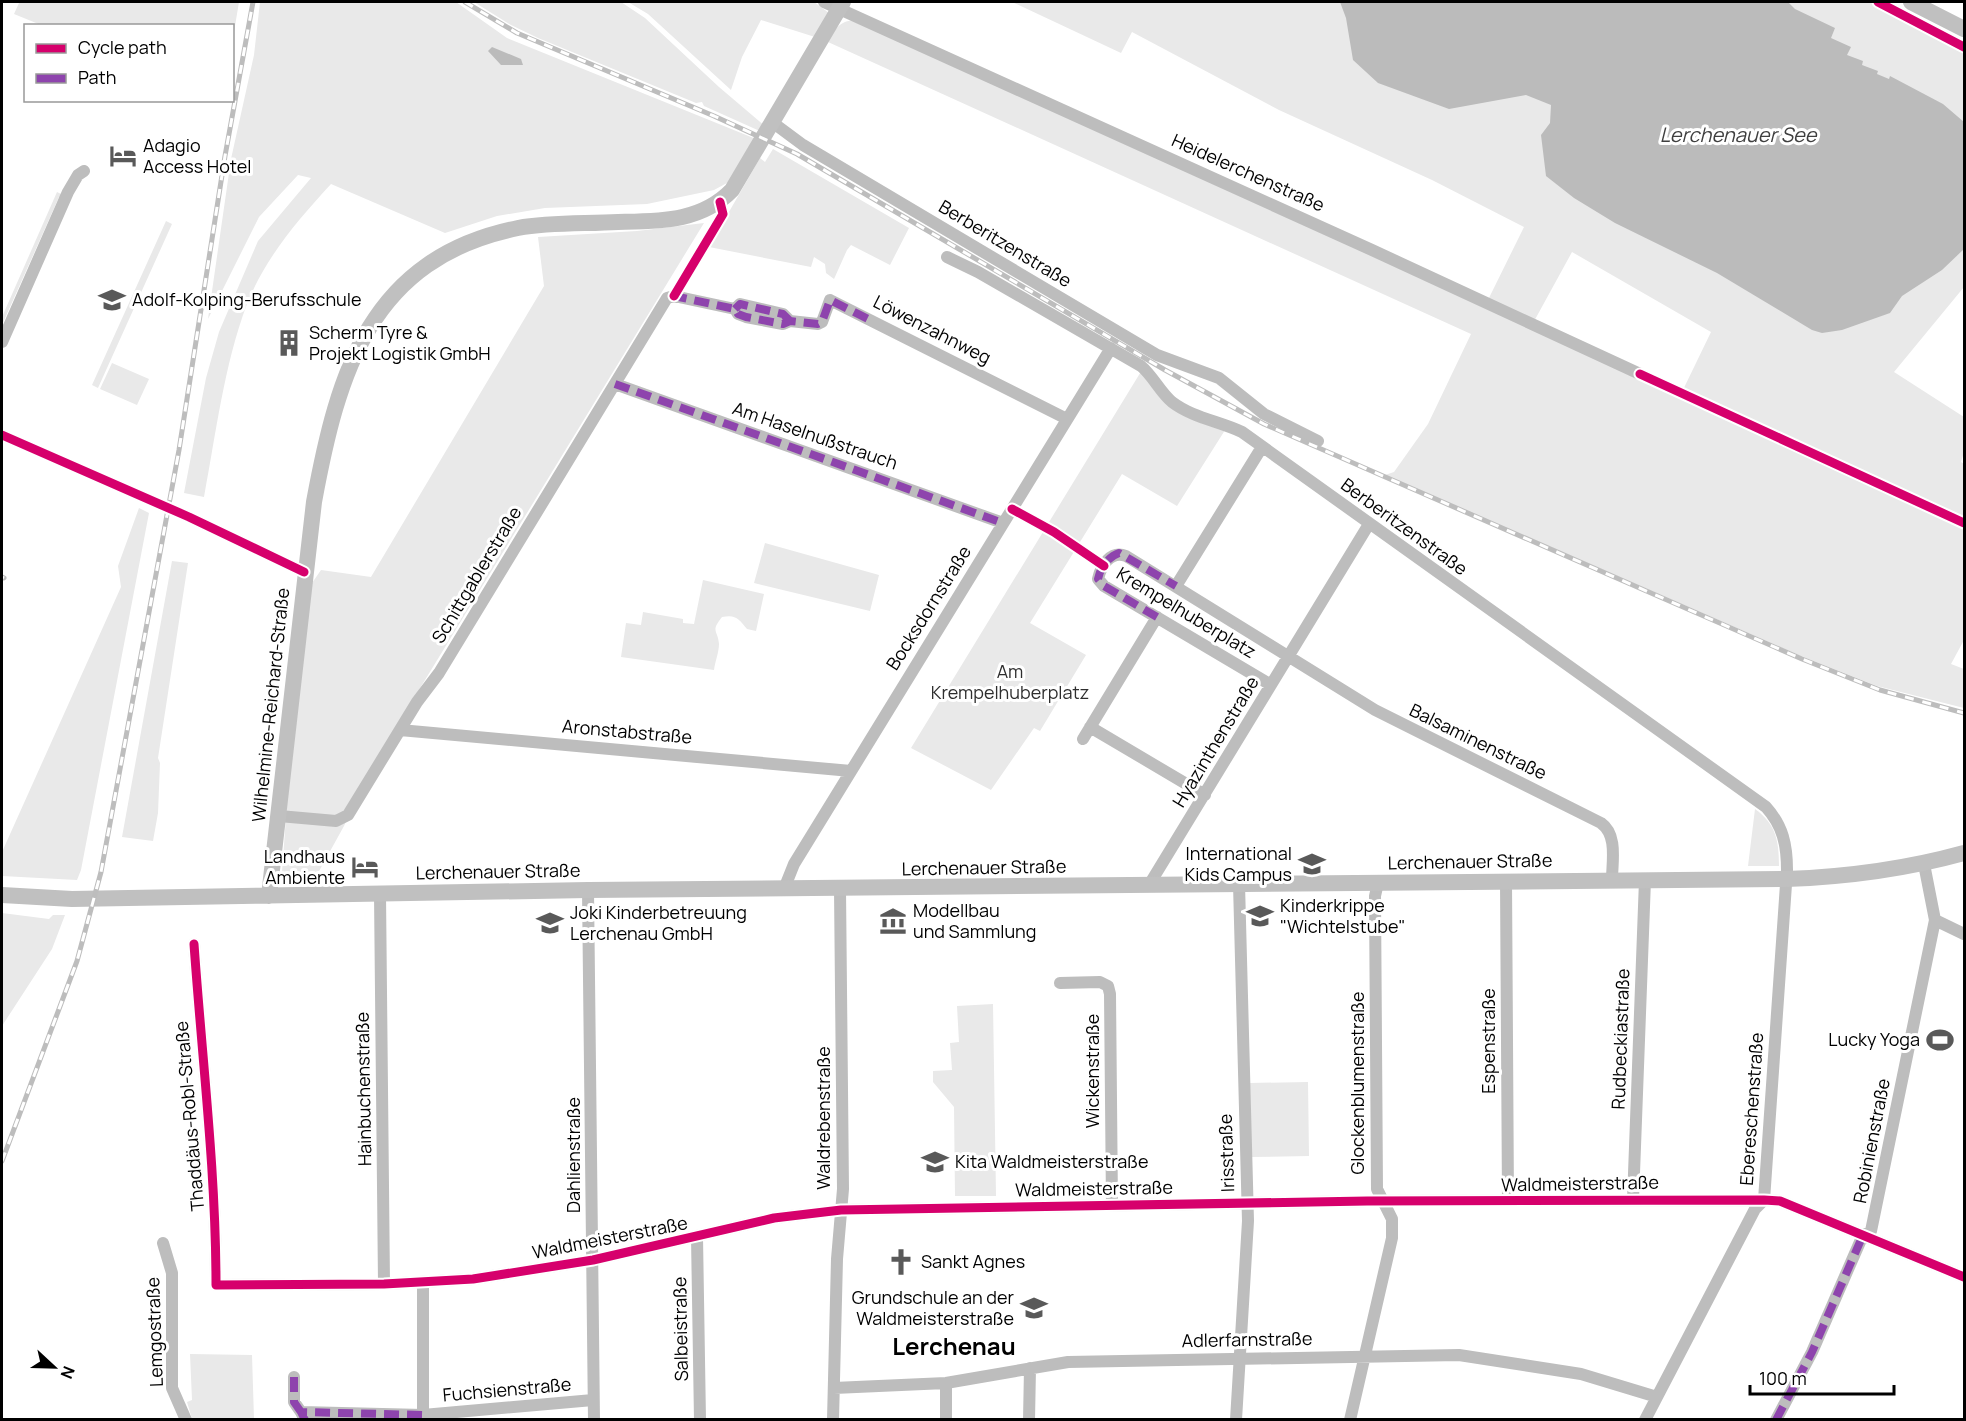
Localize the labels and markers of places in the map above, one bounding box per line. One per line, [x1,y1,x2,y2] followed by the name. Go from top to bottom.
[143,133,251,178] place label: Adagio Access Hotel
[108,141,138,171] hotel icon: Adagio Access Hotel
[97,285,127,315] school or university icon: Adolf-Kolping-Berufsschule
[132,287,362,311] place label: Adolf-Kolping-Berufsschule
[309,320,491,365] place label: Scherm Tyre & Projekt Logistik GmbH
[274,328,304,358] building icon: Scherm Tyre & Projekt Logistik GmbH
[1184,841,1292,886] place label: International Kids Campus
[264,844,345,889] place label: Landhaus Ambiente
[1297,849,1327,879] school or university icon: International Kids Campus
[350,852,380,882] hotel icon: Landhaus Ambiente
[1280,893,1406,938] place label: Kinderkrippe "Wichtelstube"
[913,898,1036,943] place label: Modellbau und Sammlung
[570,900,747,945] place label: Joki Kinderbetreuung Lerchenau GmbH
[1245,901,1275,931] school or university icon: Kinderkrippe "Wichtelstube"
[878,906,908,936] museum icon: Modellbau und Sammlung
[535,908,565,938] school or university icon: Joki Kinderbetreuung Lerchenau GmbH
[1925,1025,1955,1055] sports icon: Lucky Yoga
[1828,1027,1920,1051] place label: Lucky Yoga
[920,1147,950,1177] school or university icon: Kita Waldmeisterstraße
[955,1149,1149,1173] place label: Kita Waldmeisterstraße
[886,1247,916,1277] church icon: Sankt Agnes
[921,1249,1025,1273] place label: Sankt Agnes
[852,1285,1015,1330] place label: Grundschule an der Waldmeisterstraße
[1019,1293,1049,1323] school or university icon: Grundschule an der Waldmeisterstraße

